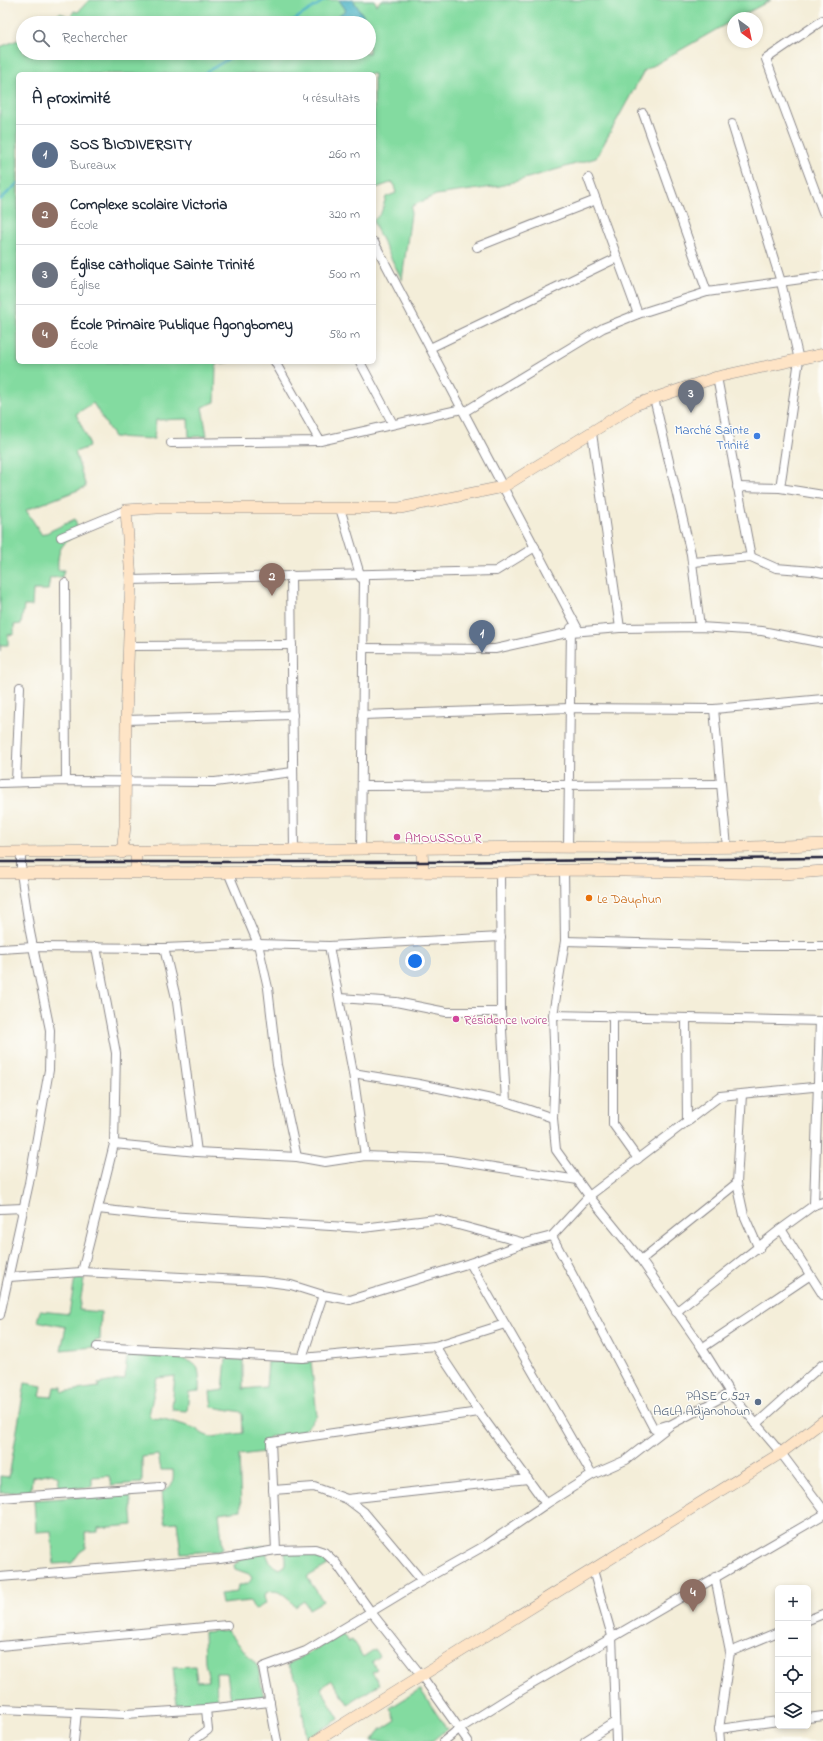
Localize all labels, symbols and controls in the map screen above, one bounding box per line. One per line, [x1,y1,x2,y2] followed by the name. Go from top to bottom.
[727,12,763,48] north arrow
[16,16,376,60] search box
[30,27,52,49] icon: search
[62,27,127,49] text: Rechercher
[32,86,110,111] text: À proximité
[303,89,360,108] text: 4 résultats
[70,134,192,156] text: SOS BIODIVERSITY
[43,145,47,164] text: 1
[329,145,360,164] text: 260 m
[70,156,116,175] text: Bureaux
[70,194,227,216] text: Complexe scolaire Victoria
[42,205,48,224] text: 2
[329,205,360,224] text: 320 m
[70,216,98,235] text: École
[70,254,254,276] text: Église catholique Sainte Trinité
[42,265,48,284] text: 3
[328,265,360,284] text: 500 m
[70,276,100,295] text: Église
[70,314,293,336] text: École Primaire Publique Agongbomey
[42,325,48,344] text: 4
[329,325,360,344] text: 580 m
[70,336,98,355] text: École
[678,380,704,413] pin: 3
[675,421,749,455] place label: Marché Sainte Trinité
[752,431,762,441] marker: Marché Sainte Trinité
[259,563,285,596] pin: 2
[469,620,495,653] pin: 1
[405,829,482,848] place label: AMOUSSOU R
[392,832,402,842] marker: AMOUSSOU R
[597,890,662,909] place label: Le Dauphun
[584,893,594,903] marker: Le Dauphun
[405,951,425,971] your location
[464,1011,548,1030] place label: Résidence Ivoire
[451,1014,461,1024] marker: Résidence Ivoire
[653,1387,751,1421] place label: PASE C 527 AGLA Adjanohoun
[753,1397,763,1407] marker: PASE C 527 AGLA Adjanohoun
[680,1579,706,1612] pin: 4
[775,1585,811,1729] map controls
[775,1585,811,1621] button: +
[775,1621,811,1657] button: −
[775,1657,811,1693] button: locate
[775,1693,811,1729] button: layers

